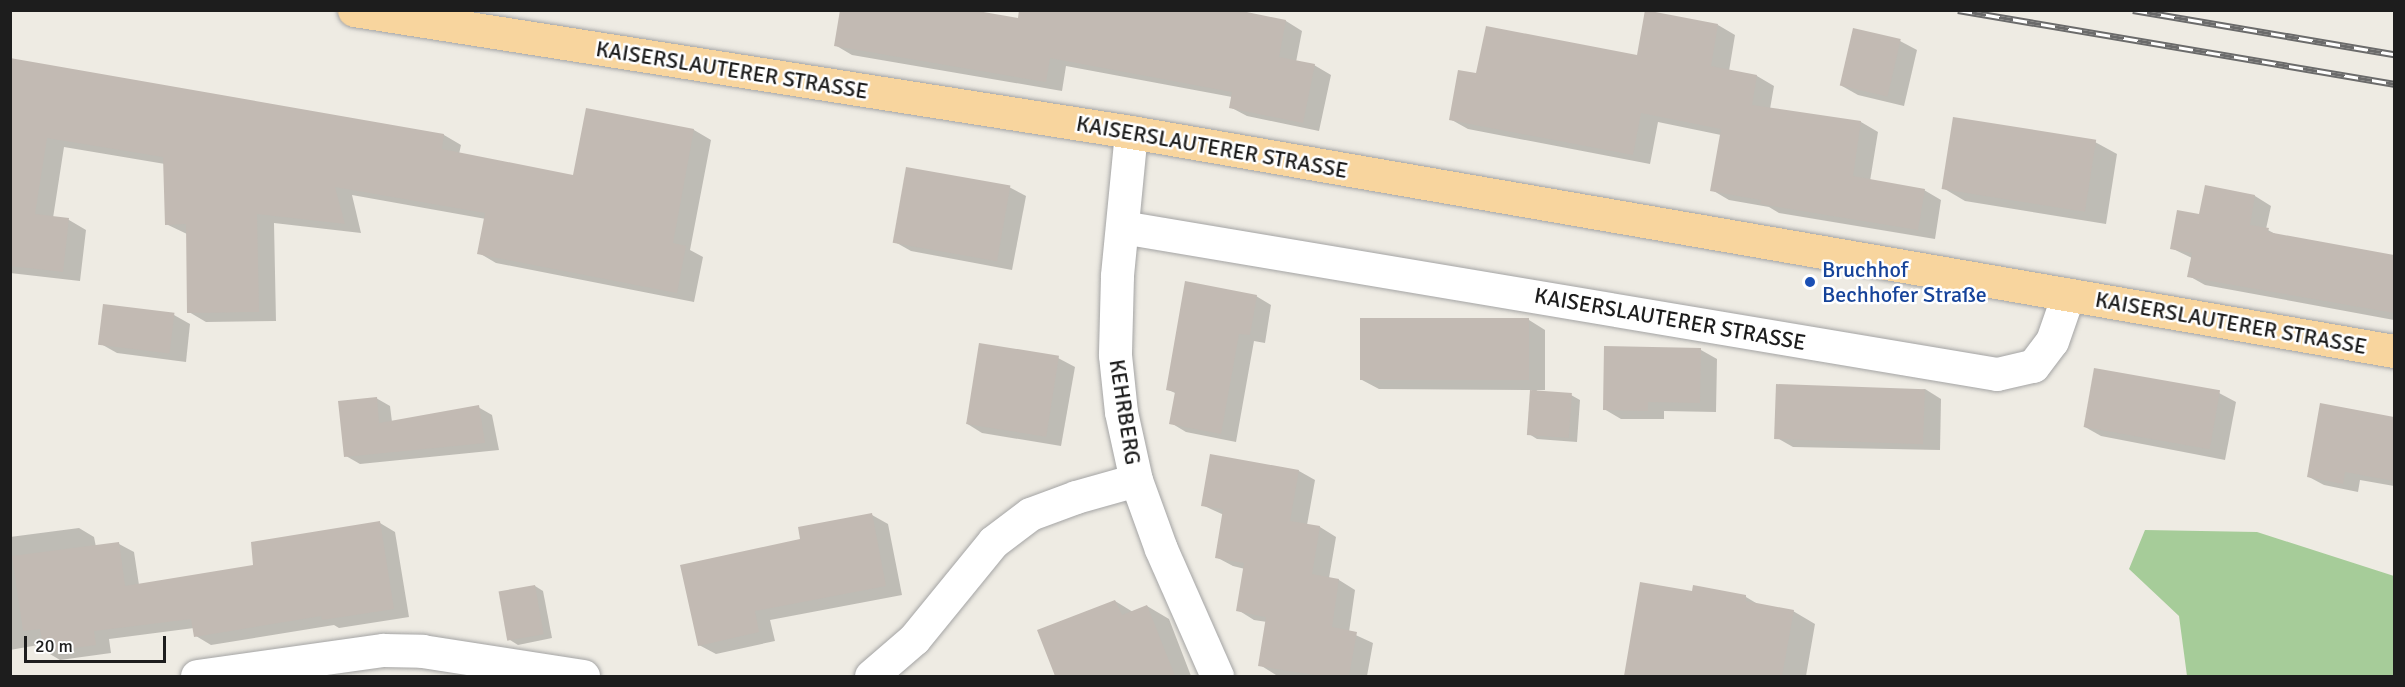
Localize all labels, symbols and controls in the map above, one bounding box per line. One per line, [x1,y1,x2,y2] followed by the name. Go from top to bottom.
[594,35,870,105] street label: KAISERSLAUTERER STRASSE
[1074,110,1350,184] street label: KAISERSLAUTERER STRASSE
[1822,256,1987,308] place label: Bruchhof Bechhofer Straße
[1803,275,1817,289] marker: Bruchhof Bechhofer Straße
[1532,282,1808,356] street label: KAISERSLAUTERER STRASSE
[2093,286,2369,360] street label: KAISERSLAUTERER STRASSE
[1104,357,1146,467] street label: KEHRBERG
[27,624,170,662] scale bar
[35,635,73,657] text: 20 m

